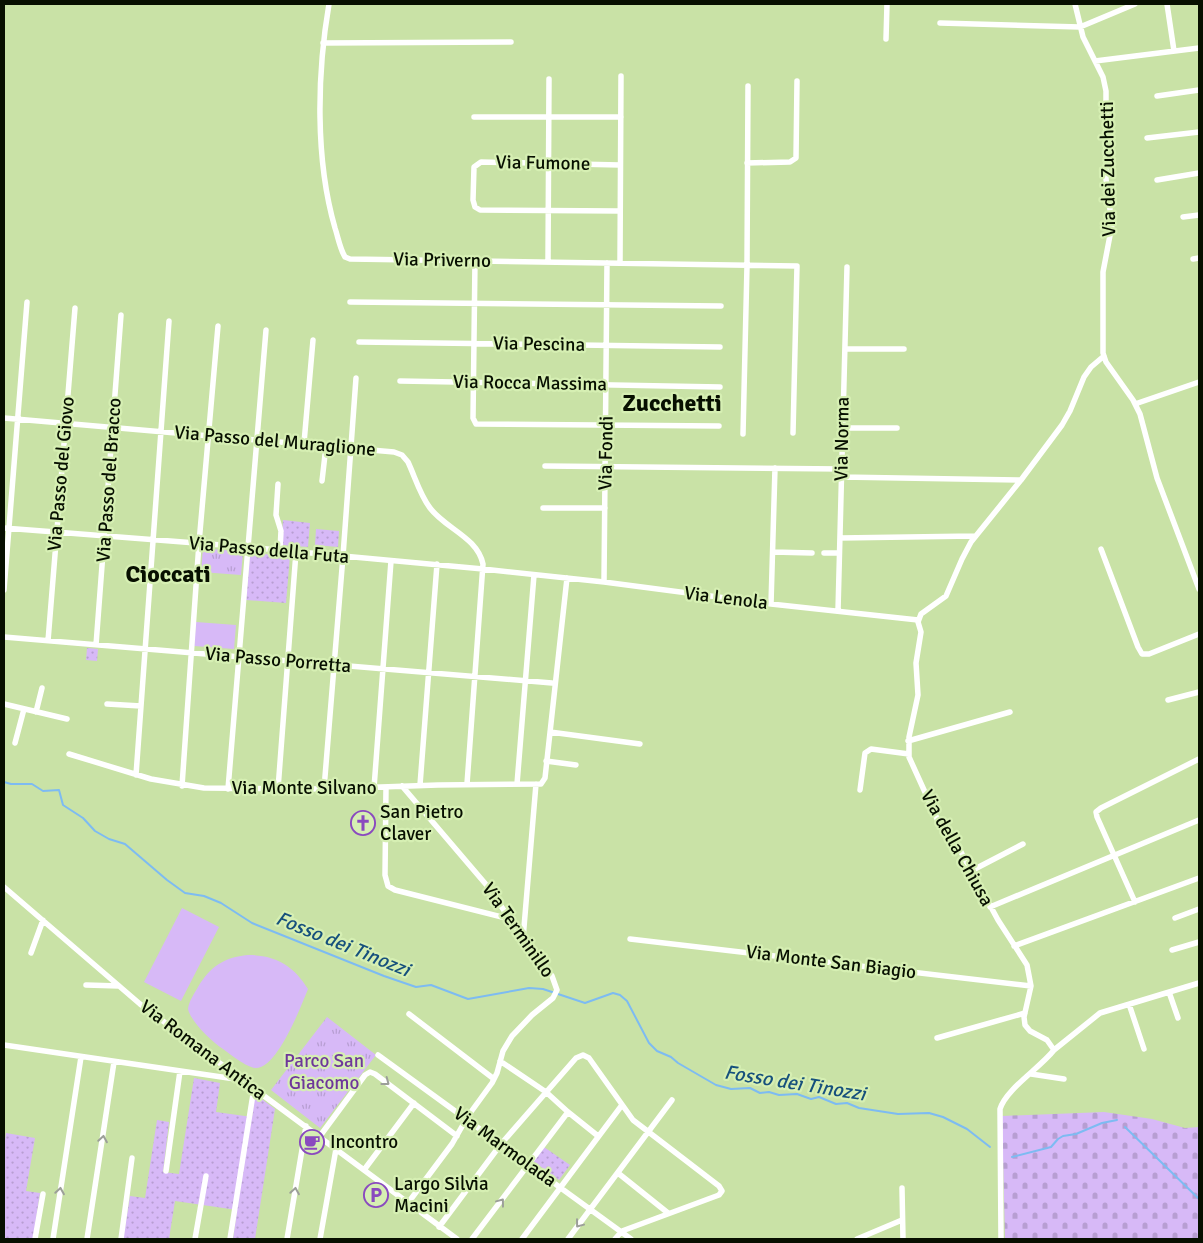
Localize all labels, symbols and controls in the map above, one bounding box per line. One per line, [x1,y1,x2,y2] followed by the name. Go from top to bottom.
[1095,101,1121,237] street label: Via dei Zucchetti
[496,150,590,176] street label: Via Fumone
[393,247,491,273] street label: Via Priverno
[493,331,585,357] street label: Via Pescina
[453,370,607,396] street label: Via Rocca Massima
[622,388,722,418] district label: Zucchetti
[42,396,80,552] street label: Via Passo del Giovo
[91,397,127,563] street label: Via Passo del Bracco
[829,397,855,481] street label: Via Norma
[593,415,619,491] street label: Via Fondi
[173,420,377,462] street label: Via Passo del Muraglione
[188,531,350,569] street label: Via Passo della Futa
[125,559,211,589] district label: Cioccati
[683,581,769,615] street label: Via Lenola
[204,642,352,678] street label: Via Passo Porretta
[231,776,377,800] street label: Via Monte Silvano
[915,786,999,910] street label: Via della Chiusa
[380,800,463,846] place label: San Pietro Claver
[350,810,376,836] church icon: San Pietro Claver
[476,878,560,982] street label: Via Terminillo
[272,906,415,983] water label: Fosso dei Tinozzi
[744,940,918,984] street label: Via Monte San Biagio
[135,995,271,1105] street label: Via Romana Antica
[284,1049,364,1095] park label: Parco San Giacomo
[723,1060,869,1107] water label: Fosso dei Tinozzi
[380,1076,390,1085] one-way arrow
[449,1102,561,1192] street label: Via Marmolada
[299,1129,325,1155] cafe icon: Incontro
[330,1130,398,1154] place label: Incontro
[97,1135,107,1143] one-way arrow
[394,1172,489,1218] place label: Largo Silvia Macini
[363,1182,389,1208] parking icon: Largo Silvia Macini
[55,1187,65,1195] one-way arrow
[289,1187,300,1195] one-way arrow
[495,1199,503,1208] one-way arrow
[577,1218,585,1227] one-way arrow

